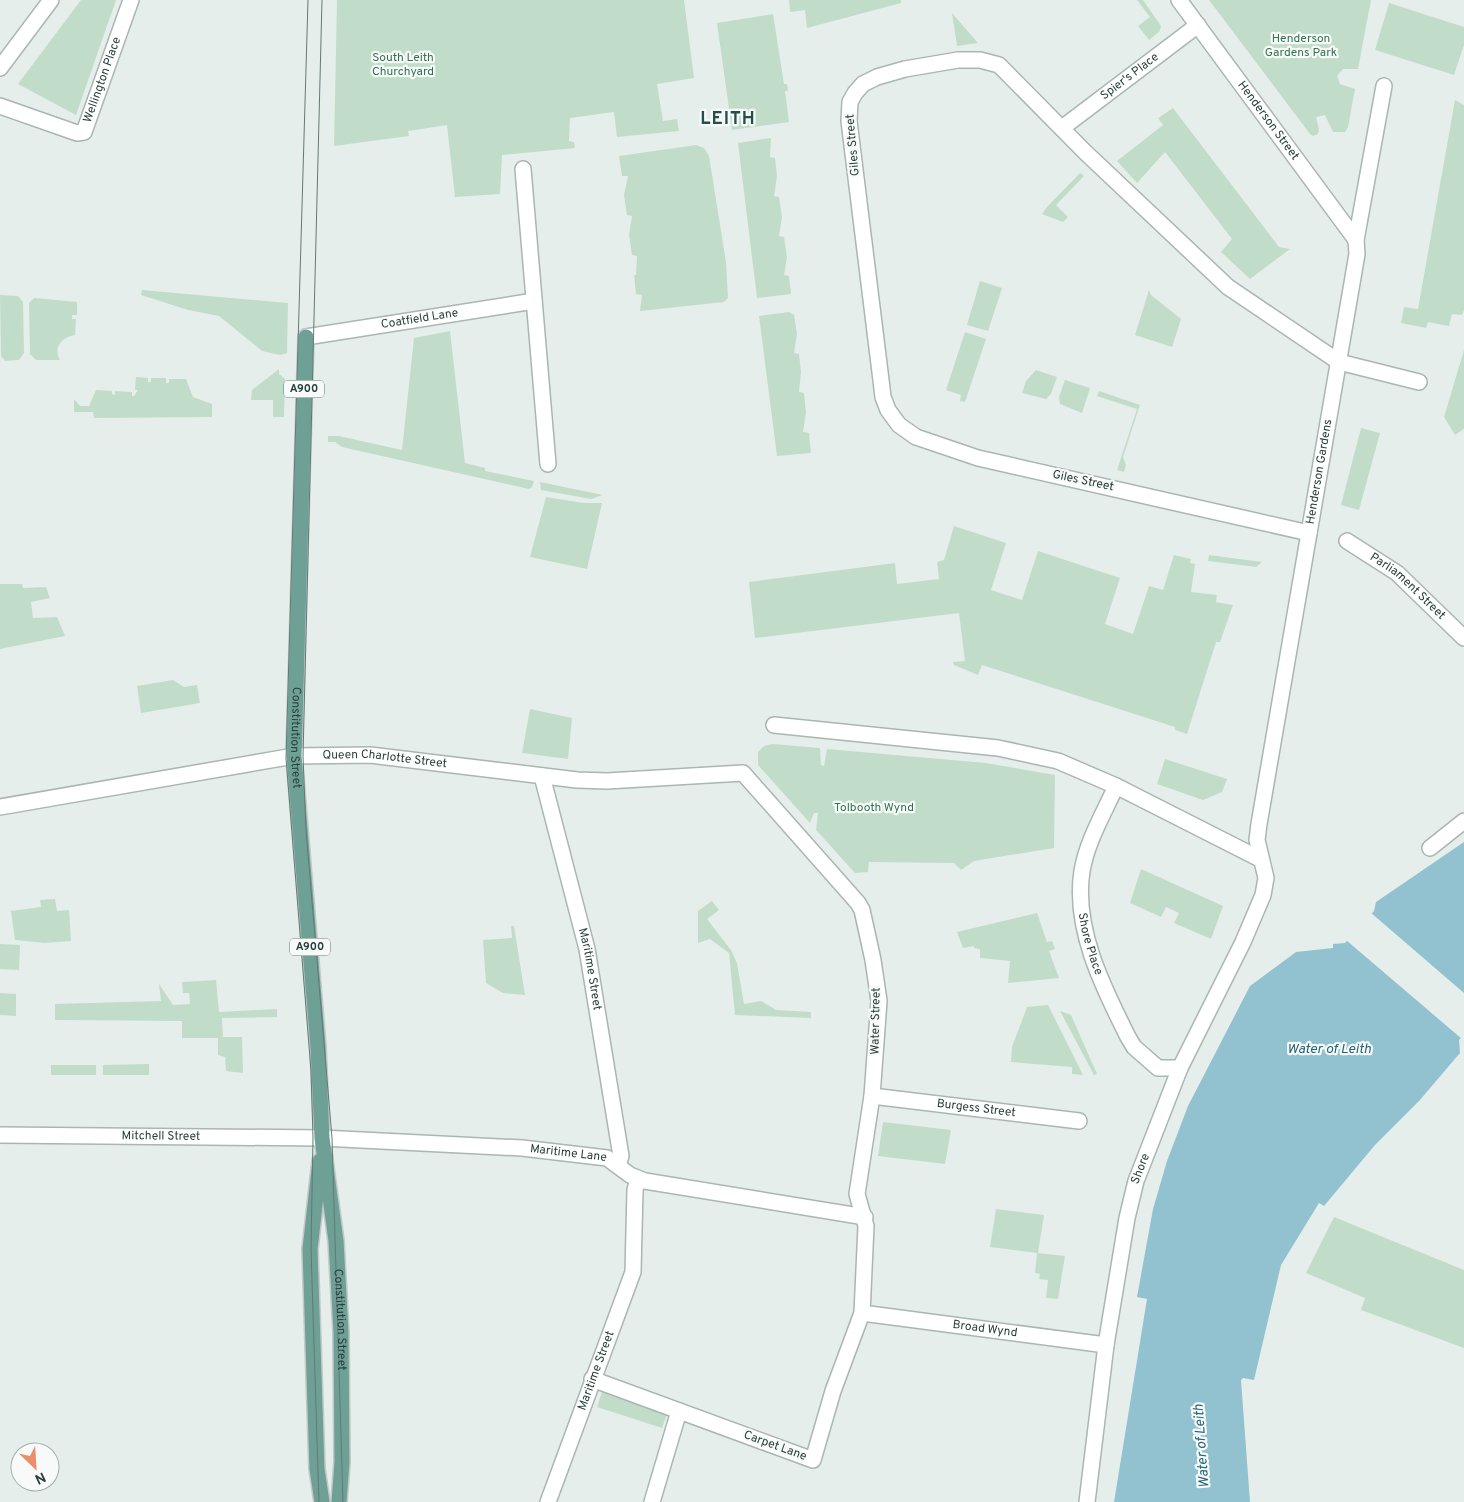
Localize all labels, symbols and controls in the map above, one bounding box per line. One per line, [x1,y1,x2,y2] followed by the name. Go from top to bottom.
[1265,31,1337,61] park label: Henderson Gardens Park
[80,35,125,125] street label: Wellington Place
[1097,49,1162,104] street label: Spier's Place
[372,50,434,80] park label: South Leith Churchyard
[1233,78,1303,164] street label: Henderson Street
[700,108,756,131] district label: LEITH
[842,113,864,177] street label: Giles Street
[380,305,459,333] street label: Coatfield Lane
[284,380,324,398] road number: A900
[1303,418,1336,526] street label: Henderson Gardens
[1051,467,1115,495] street label: Giles Street
[1367,550,1449,623] street label: Parliament Street
[286,687,305,789] street label: Constitution Street
[322,747,448,772] street label: Queen Charlotte Street
[834,800,914,816] park label: Tolbooth Wynd
[1074,912,1106,978] street label: Shore Place
[574,926,605,1011] street label: Maritime Street
[290,939,330,956] road number: A900
[867,987,885,1055] street label: Water Street
[1287,1041,1371,1058] water label: Water of Leith
[936,1096,1017,1121] street label: Burgess Street
[122,1128,200,1145] street label: Mitchell Street
[529,1141,608,1166] street label: Maritime Lane
[1128,1151,1154,1186] street label: Shore
[330,1268,349,1371] street label: Constitution Street
[952,1317,1018,1341] street label: Broad Wynd
[575,1329,619,1413] street label: Maritime Street
[1191,1403,1213,1489] water label: Water of Leith
[741,1427,809,1465] street label: Carpet Lane
[10,1442,60,1492] north arrow
[32,1468,48,1487] text: N

